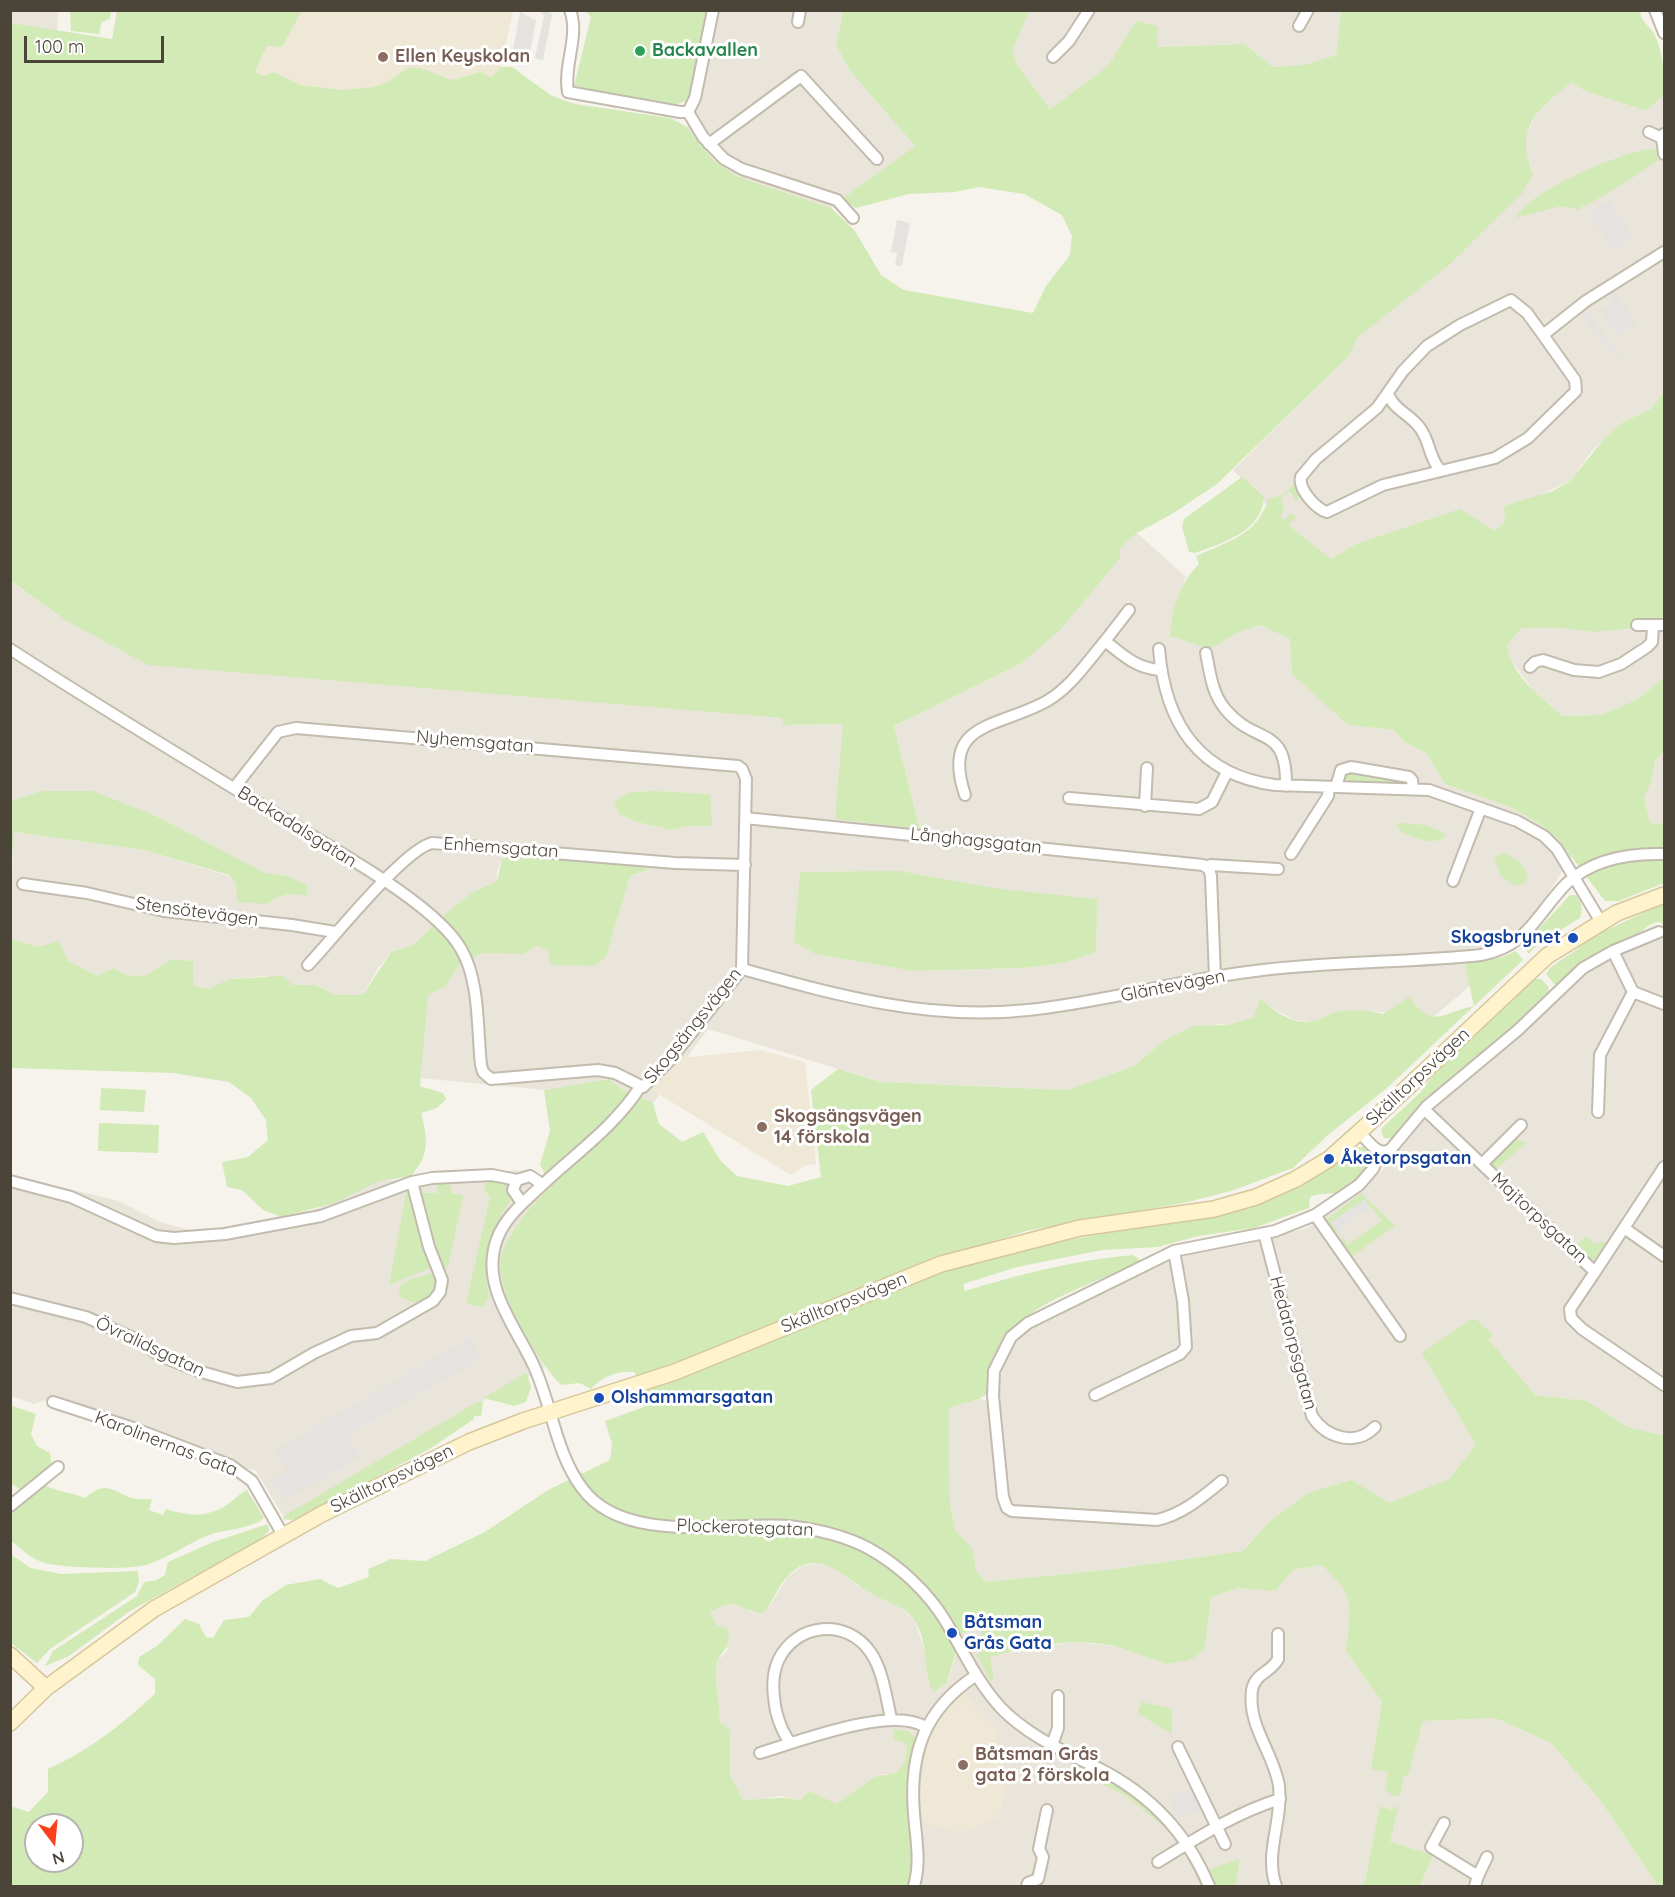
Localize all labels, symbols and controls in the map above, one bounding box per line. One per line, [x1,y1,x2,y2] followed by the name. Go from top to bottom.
[27,24,166,62] scale bar
[35,35,84,58] text: 100 m
[652,40,758,62] place label: Backavallen
[633,44,647,58] marker: Backavallen
[395,46,530,68] place label: Ellen Keyskolan
[376,50,390,64] marker: Ellen Keyskolan
[415,726,535,758] street label: Nyhemsgatan
[233,782,361,872] street label: Backadalsgatan
[909,823,1043,859] street label: Långhagsgatan
[443,833,559,863] street label: Enhemsgatan
[134,893,260,931] street label: Stensötevägen
[1451,927,1561,949] place label: Skogsbrynet
[1566,931,1580,945] marker: Skogsbrynet
[640,964,746,1088] street label: Skogsängsvägen
[1119,965,1227,1007] street label: Gläntevägen
[1362,1023,1474,1131] street label: Skälltorpsvägen
[774,1106,922,1148] place label: Skogsängsvägen 14 förskola
[755,1120,769,1134] marker: Skogsängsvägen 14 förskola
[1341,1148,1471,1170] place label: Åketorpsgatan
[1322,1152,1336,1166] marker: Åketorpsgatan
[1487,1168,1591,1268] street label: Majtorpsgatan
[778,1268,910,1338] street label: Skälltorpsvägen
[1265,1274,1321,1412] street label: Hedatorpsgatan
[92,1312,208,1382] street label: Övralidsgatan
[611,1387,773,1409] place label: Olshammarsgatan
[592,1391,606,1405] marker: Olshammarsgatan
[92,1407,240,1481] street label: Karolinernas Gata
[327,1440,457,1518] street label: Skälltorpsvägen
[676,1515,814,1541] street label: Plockerotegatan
[964,1612,1052,1654] place label: Båtsman Grås Gata
[945,1626,959,1640] marker: Båtsman Grås Gata
[975,1744,1110,1786] place label: Båtsman Grås gata 2 förskola
[956,1758,970,1772] marker: Båtsman Grås gata 2 förskola
[24,1813,84,1873] north arrow
[50,1847,67,1870] text: N

